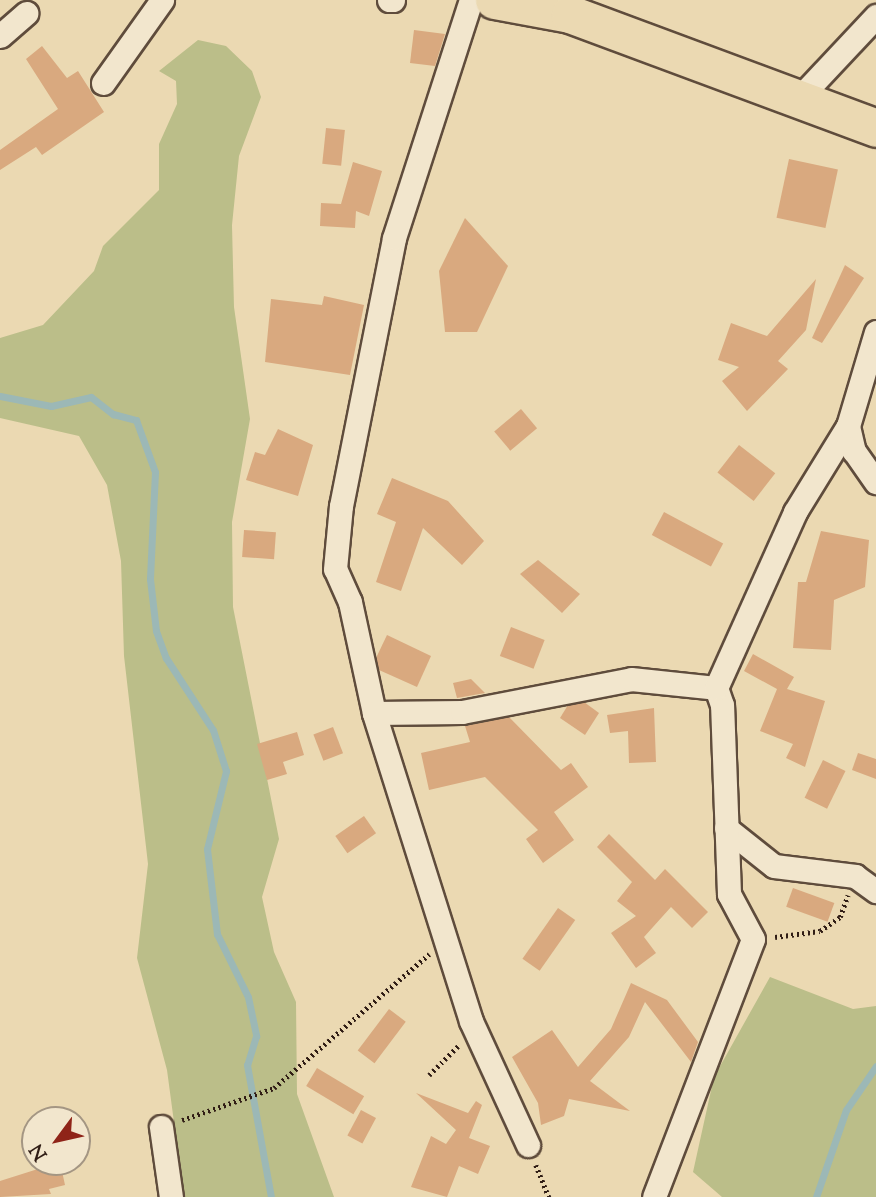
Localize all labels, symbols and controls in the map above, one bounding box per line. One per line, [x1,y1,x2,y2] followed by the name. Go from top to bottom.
[21,1106,91,1176] north arrow
[24,1138,55,1165] text: N

